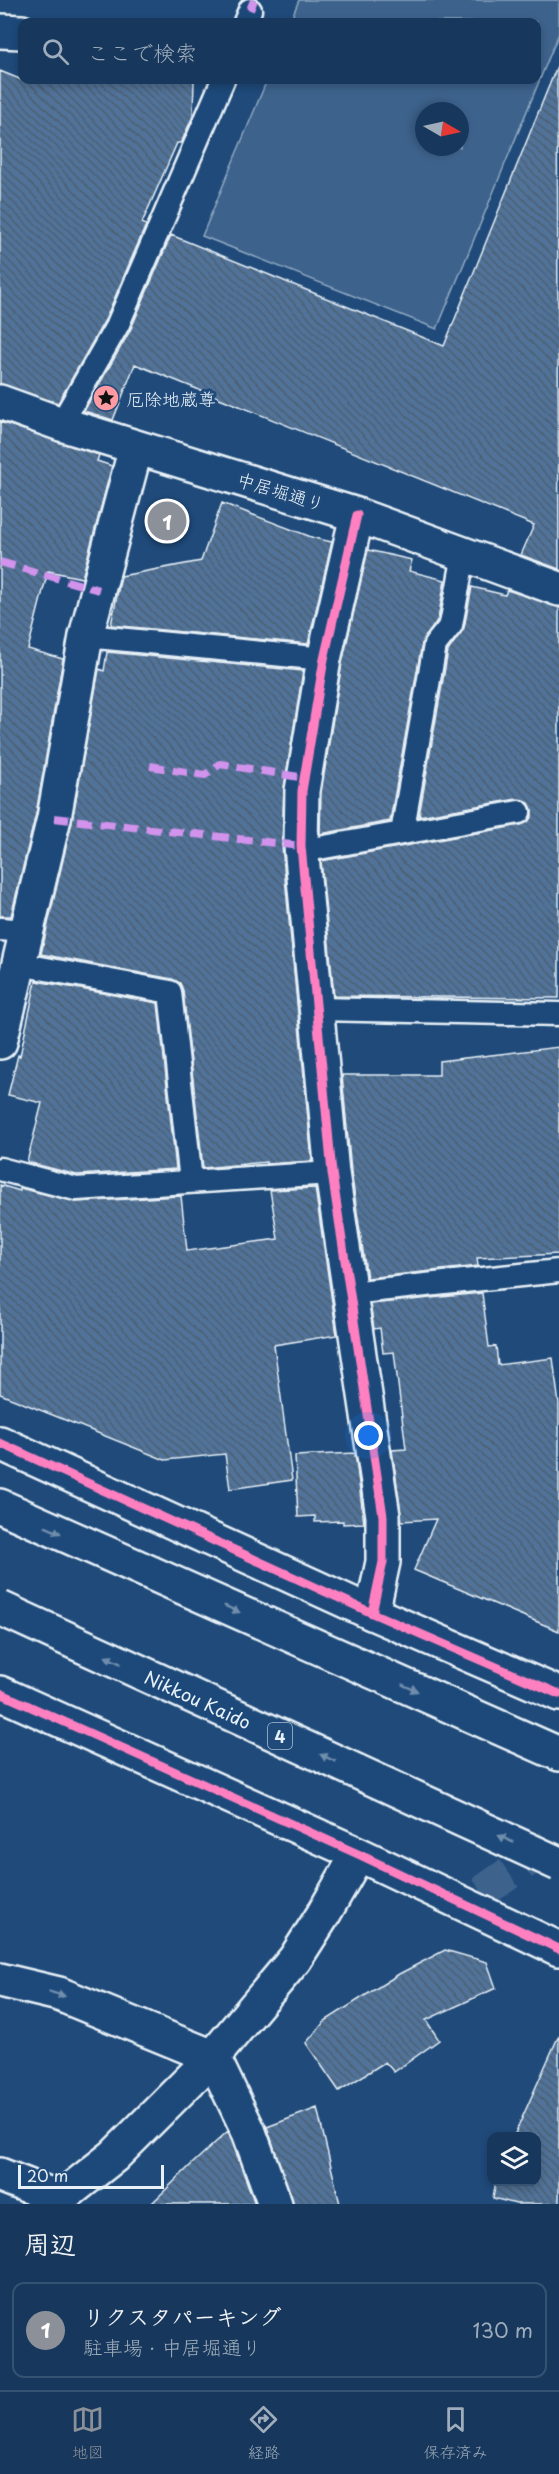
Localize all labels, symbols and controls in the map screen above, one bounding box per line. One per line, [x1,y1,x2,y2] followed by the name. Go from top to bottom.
[18,18,541,84] search box
[39,35,72,68] icon: search
[87,35,197,68] text: ここで検索
[415,102,469,156] north arrow
[91,383,121,413] place icon: 厄除地蔵尊
[126,385,216,412] place label: 厄除地蔵尊
[234,465,328,517] street label: 中居堀通り
[148,498,186,544] pin: 1
[354,1421,383,1450] your location
[45,1525,63,1535] one-way arrow
[223,1604,241,1614] one-way arrow
[104,1655,121,1664] one-way arrow
[141,1663,256,1735] street label: Nikkou Kaido
[401,1683,419,1693] one-way arrow
[268,1723,292,1749] road number: 4
[320,1754,337,1763] one-way arrow
[497,1835,514,1844] one-way arrow
[48,1990,66,1999] one-way arrow
[487,2132,541,2186] map controls
[487,2132,541,2186] button: layers
[18,2162,164,2190] scale bar
[27,2163,68,2187] text: 20 m
[24,2224,76,2263] text: 周辺
[83,2299,281,2332] text: リクスタパーキング
[41,2315,50,2345] text: 1
[473,2315,533,2345] text: 130 m
[83,2332,262,2362] text: 駐車場 · 中居堀通り
[71,2403,104,2463] tab: 地図
[247,2403,280,2463] tab: 経路
[423,2403,487,2463] tab: 保存済み

